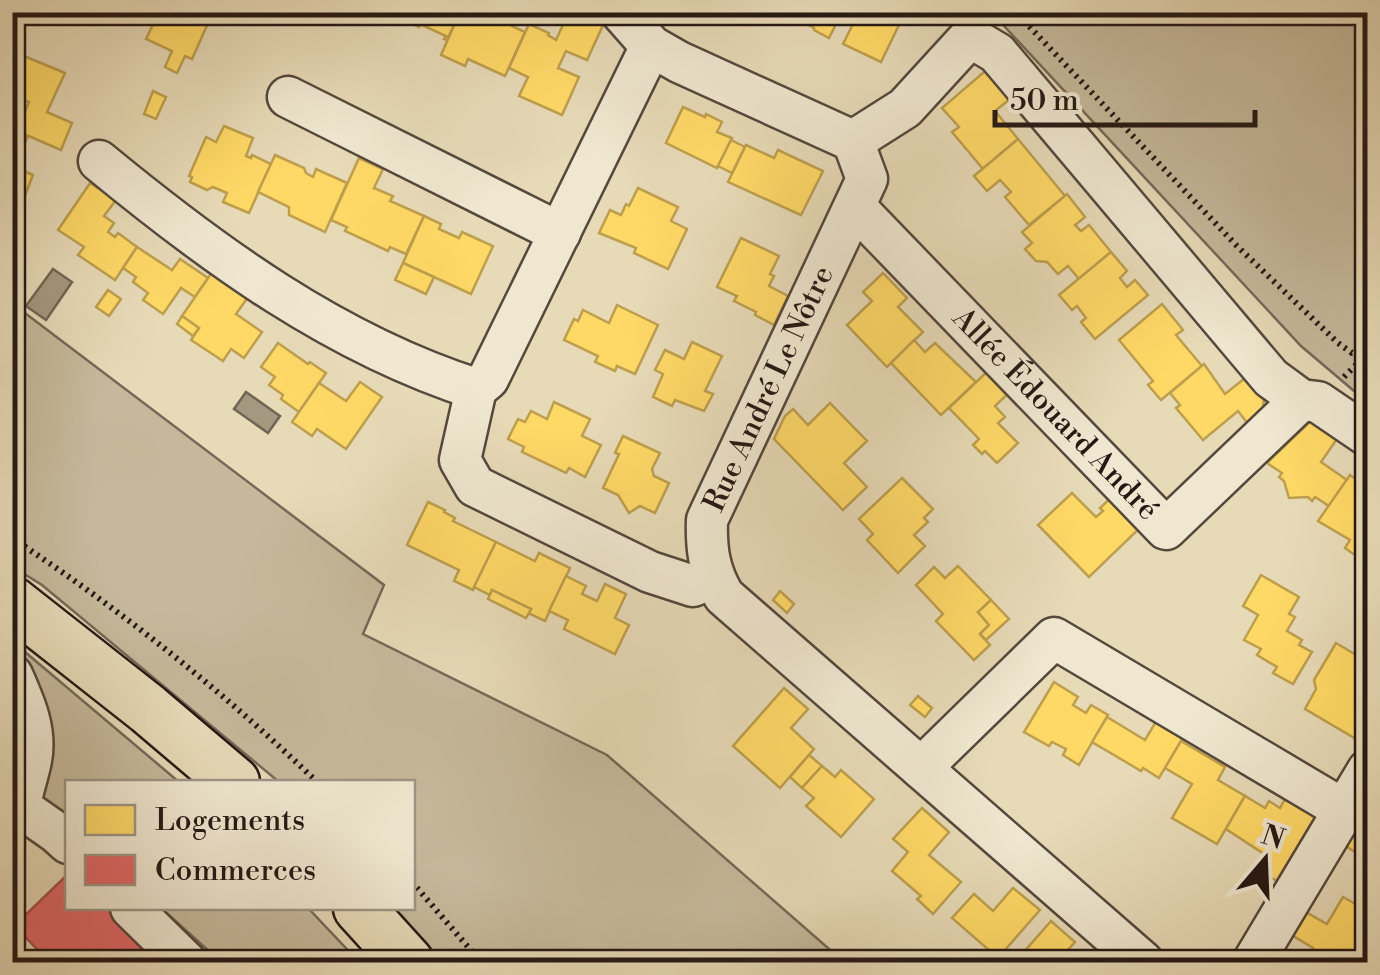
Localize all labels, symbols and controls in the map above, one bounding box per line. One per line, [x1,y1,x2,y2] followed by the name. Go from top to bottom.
[995,65,1255,127] scale bar
[1010,82,1079,120] text: 50 m
[695,260,843,518] street label: Rue André Le Nôtre
[943,299,1166,528] street label: Allée Édouard André
[65,780,415,910] legend
[155,802,305,840] text: Logements
[1215,810,1315,910] north arrow
[1256,818,1289,858] text: N
[155,852,316,890] text: Commerces

